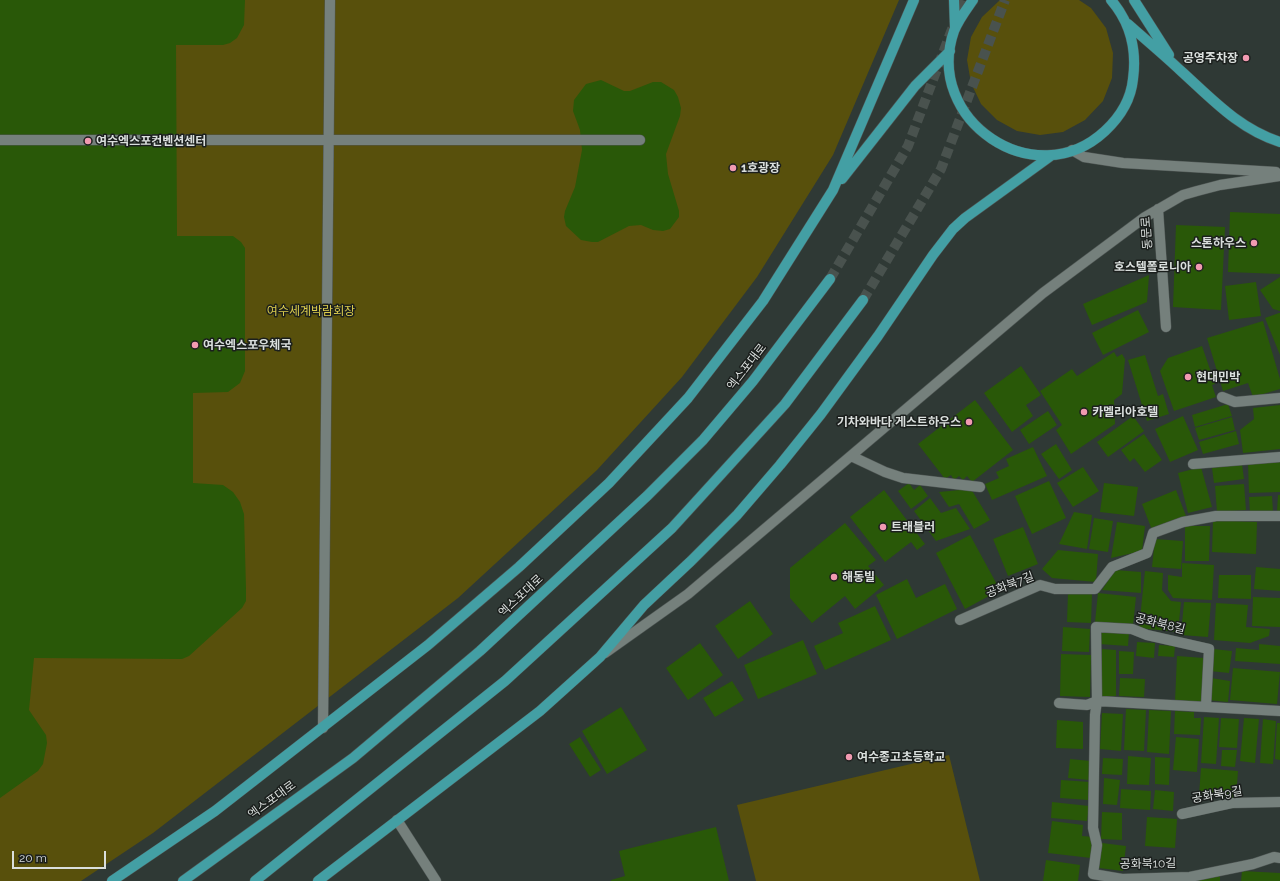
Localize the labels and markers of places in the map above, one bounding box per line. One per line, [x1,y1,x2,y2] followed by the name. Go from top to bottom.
[1183,51,1238,65] place label: 공영주차장
[1241,53,1251,63] marker: 공영주차장
[96,134,206,148] place label: 여수엑스포컨벤션센터
[83,136,93,146] marker: 여수엑스포컨벤션센터
[741,161,780,175] place label: 1호광장
[728,163,738,173] marker: 1호광장
[1191,236,1246,250] place label: 스톤하우스
[1249,238,1259,248] marker: 스톤하우스
[1114,260,1191,274] place label: 호스텔폴로니아
[1194,262,1204,272] marker: 호스텔폴로니아
[203,338,291,352] place label: 여수엑스포우체국
[190,340,200,350] marker: 여수엑스포우체국
[1196,370,1240,384] place label: 현대민박
[1183,372,1193,382] marker: 현대민박
[1092,405,1158,419] place label: 카멜리아호텔
[1079,407,1089,417] marker: 카멜리아호텔
[837,415,961,429] place label: 기차와바다 게스트하우스
[964,417,974,427] marker: 기차와바다 게스트하우스
[891,520,935,534] place label: 트래블러
[878,522,888,532] marker: 트래블러
[842,570,875,584] place label: 해동빌
[829,572,839,582] marker: 해동빌
[857,750,945,764] place label: 여수종고초등학교
[844,752,854,762] marker: 여수종고초등학교

